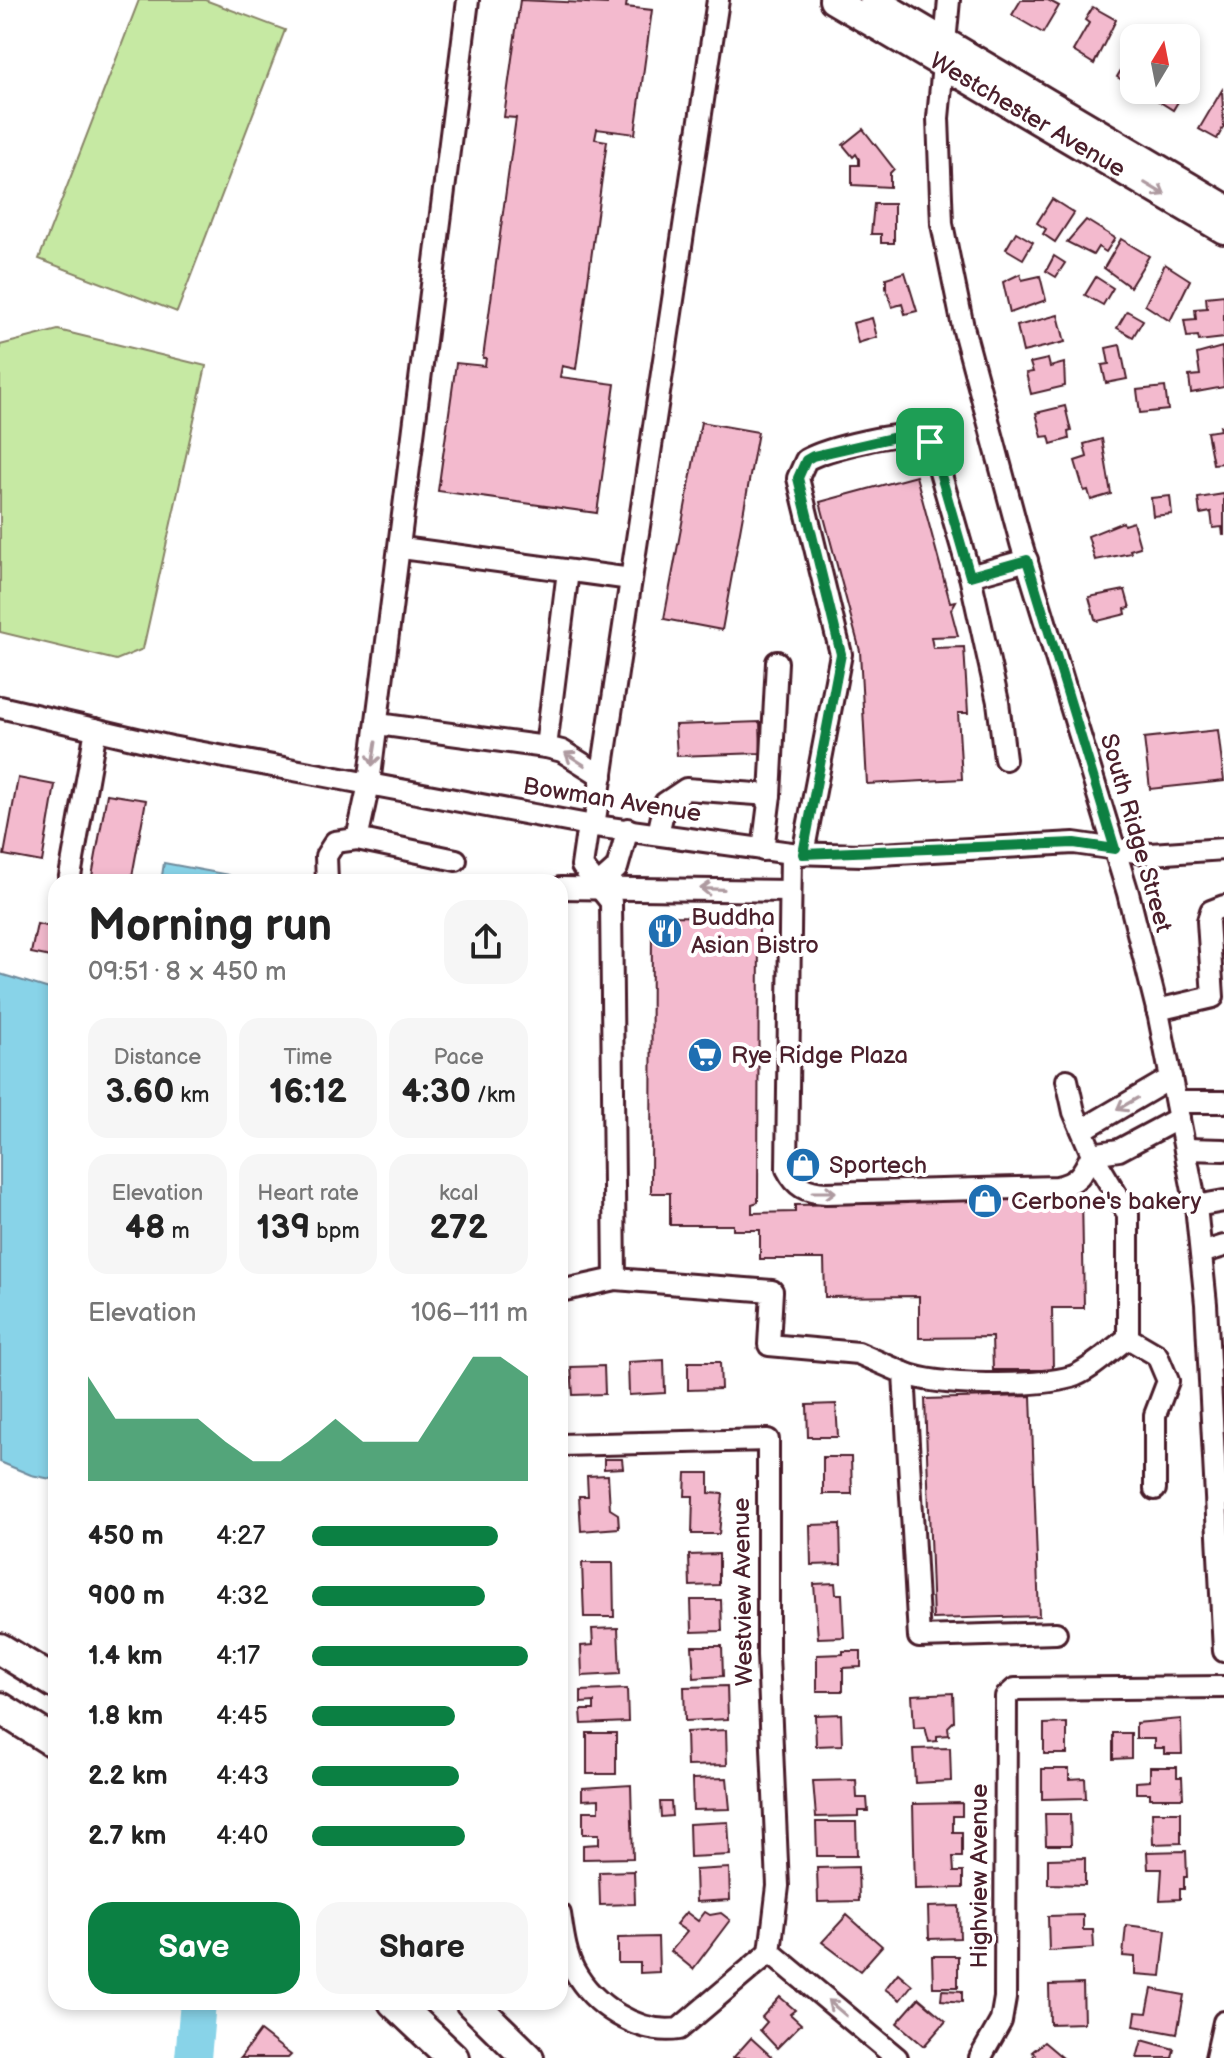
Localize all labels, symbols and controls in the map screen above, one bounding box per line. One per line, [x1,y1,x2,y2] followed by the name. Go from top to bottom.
[1120,24,1200,104] north arrow
[1120,24,1200,104] map controls
[925,46,1131,183] street label: Westchester Avenue
[1143,181,1166,197] one-way arrow
[896,408,964,476] pin
[908,420,952,464] icon: arrive
[1094,731,1178,936] street label: South Ridge Street
[366,741,381,766] one-way arrow
[564,751,586,768] one-way arrow
[521,772,703,828] street label: Bowman Avenue
[699,881,726,896] one-way arrow
[88,900,332,953] text: Morning run
[444,900,528,984] button: share
[691,903,819,960] place label: Buddha Asian Bistro
[646,912,684,950] restaurant icon: Buddha Asian Bistro
[88,957,287,988] text: 09:51 · 8 × 450 m
[686,1036,724,1074] supermarket icon: Rye Ridge Plaza
[731,1041,908,1070] place label: Rye Ridge Plaza
[113,1044,201,1071] text: Distance
[284,1044,332,1071] text: Time
[434,1044,484,1071] text: Pace
[105,1071,174,1112] text: 3.60
[269,1071,347,1112] text: 16:12
[402,1071,471,1112] text: 4:30
[174,1082,209,1109] text: km
[471,1082,516,1109] text: /km
[1116,1096,1139,1112] one-way arrow
[784,1146,822,1184] shop icon: Sportech
[829,1151,927,1180] place label: Sportech
[111,1180,203,1207] text: Elevation
[257,1180,359,1207] text: Heart rate
[439,1180,478,1207] text: kcal
[966,1182,1004,1220] shop icon: Cerbone's bakery
[810,1184,837,1200] one-way arrow
[1011,1187,1202,1216] place label: Cerbone's bakery
[125,1207,165,1248] text: 48
[256,1207,310,1248] text: 139
[429,1207,488,1248] text: 272
[165,1218,190,1245] text: m
[310,1218,360,1245] text: bpm
[88,1298,196,1329] text: Elevation
[411,1298,528,1329] text: 106–111 m
[727,1498,759,1686] street label: Westview Avenue
[88,1521,164,1552] text: 450 m
[216,1521,265,1552] text: 4:27
[88,1581,165,1612] text: 900 m
[216,1581,268,1612] text: 4:32
[88,1641,163,1672] text: 1.4 km
[216,1641,260,1672] text: 4:17
[88,1701,163,1732] text: 1.8 km
[216,1701,268,1732] text: 4:45
[88,1761,168,1792] text: 2.2 km
[216,1761,269,1792] text: 4:43
[965,1784,994,1968] street label: Highview Avenue
[88,1821,166,1852] text: 2.7 km
[216,1821,268,1852] text: 4:40
[88,1902,300,1994] button: Save
[316,1902,528,1994] button: Share
[828,1999,848,2017] one-way arrow

